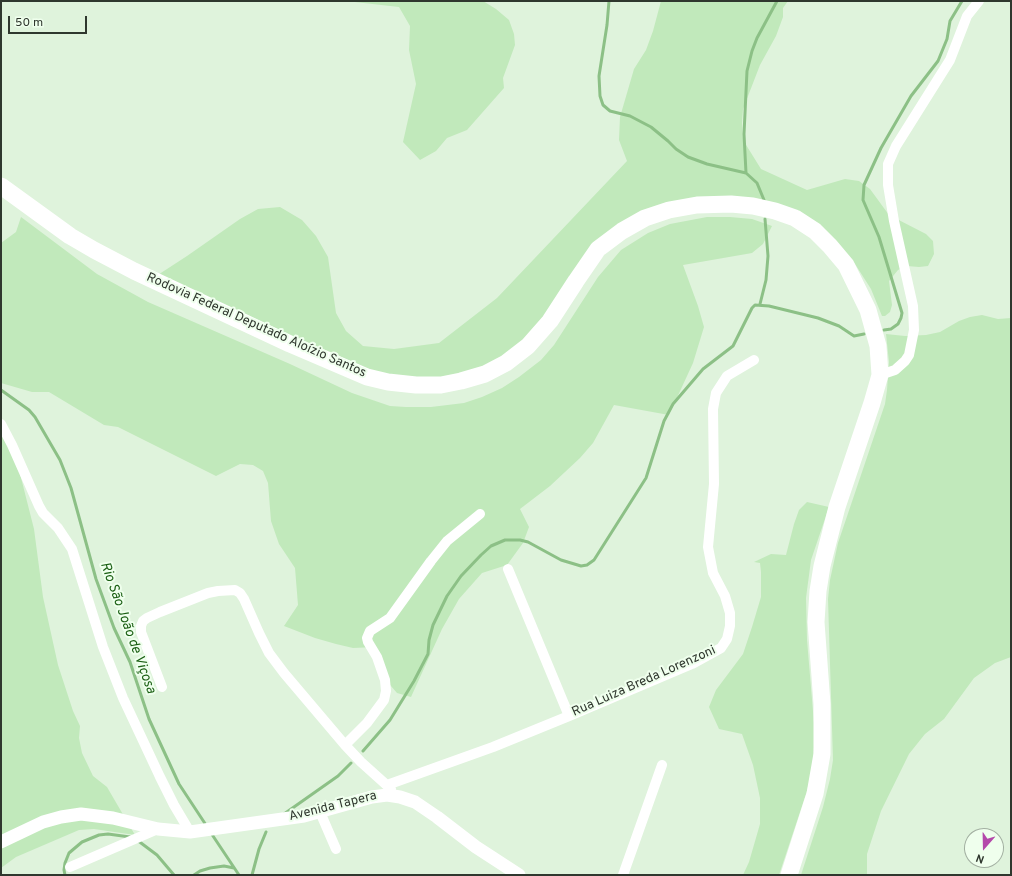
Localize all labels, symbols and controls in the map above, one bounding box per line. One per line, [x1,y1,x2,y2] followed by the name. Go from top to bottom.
[10,8,89,34] scale bar
[15,15,43,31] text: 50 m
[144,270,368,382] street label: Rodovia Federal Deputado Aloízio Santos
[95,560,159,696] water label: Rio São João de Viçosa
[570,643,718,721] street label: Rua Luiza Breda Lorenzoni
[288,789,378,825] street label: Avenida Tapera
[964,828,1004,868] north arrow
[974,850,986,866] text: N

